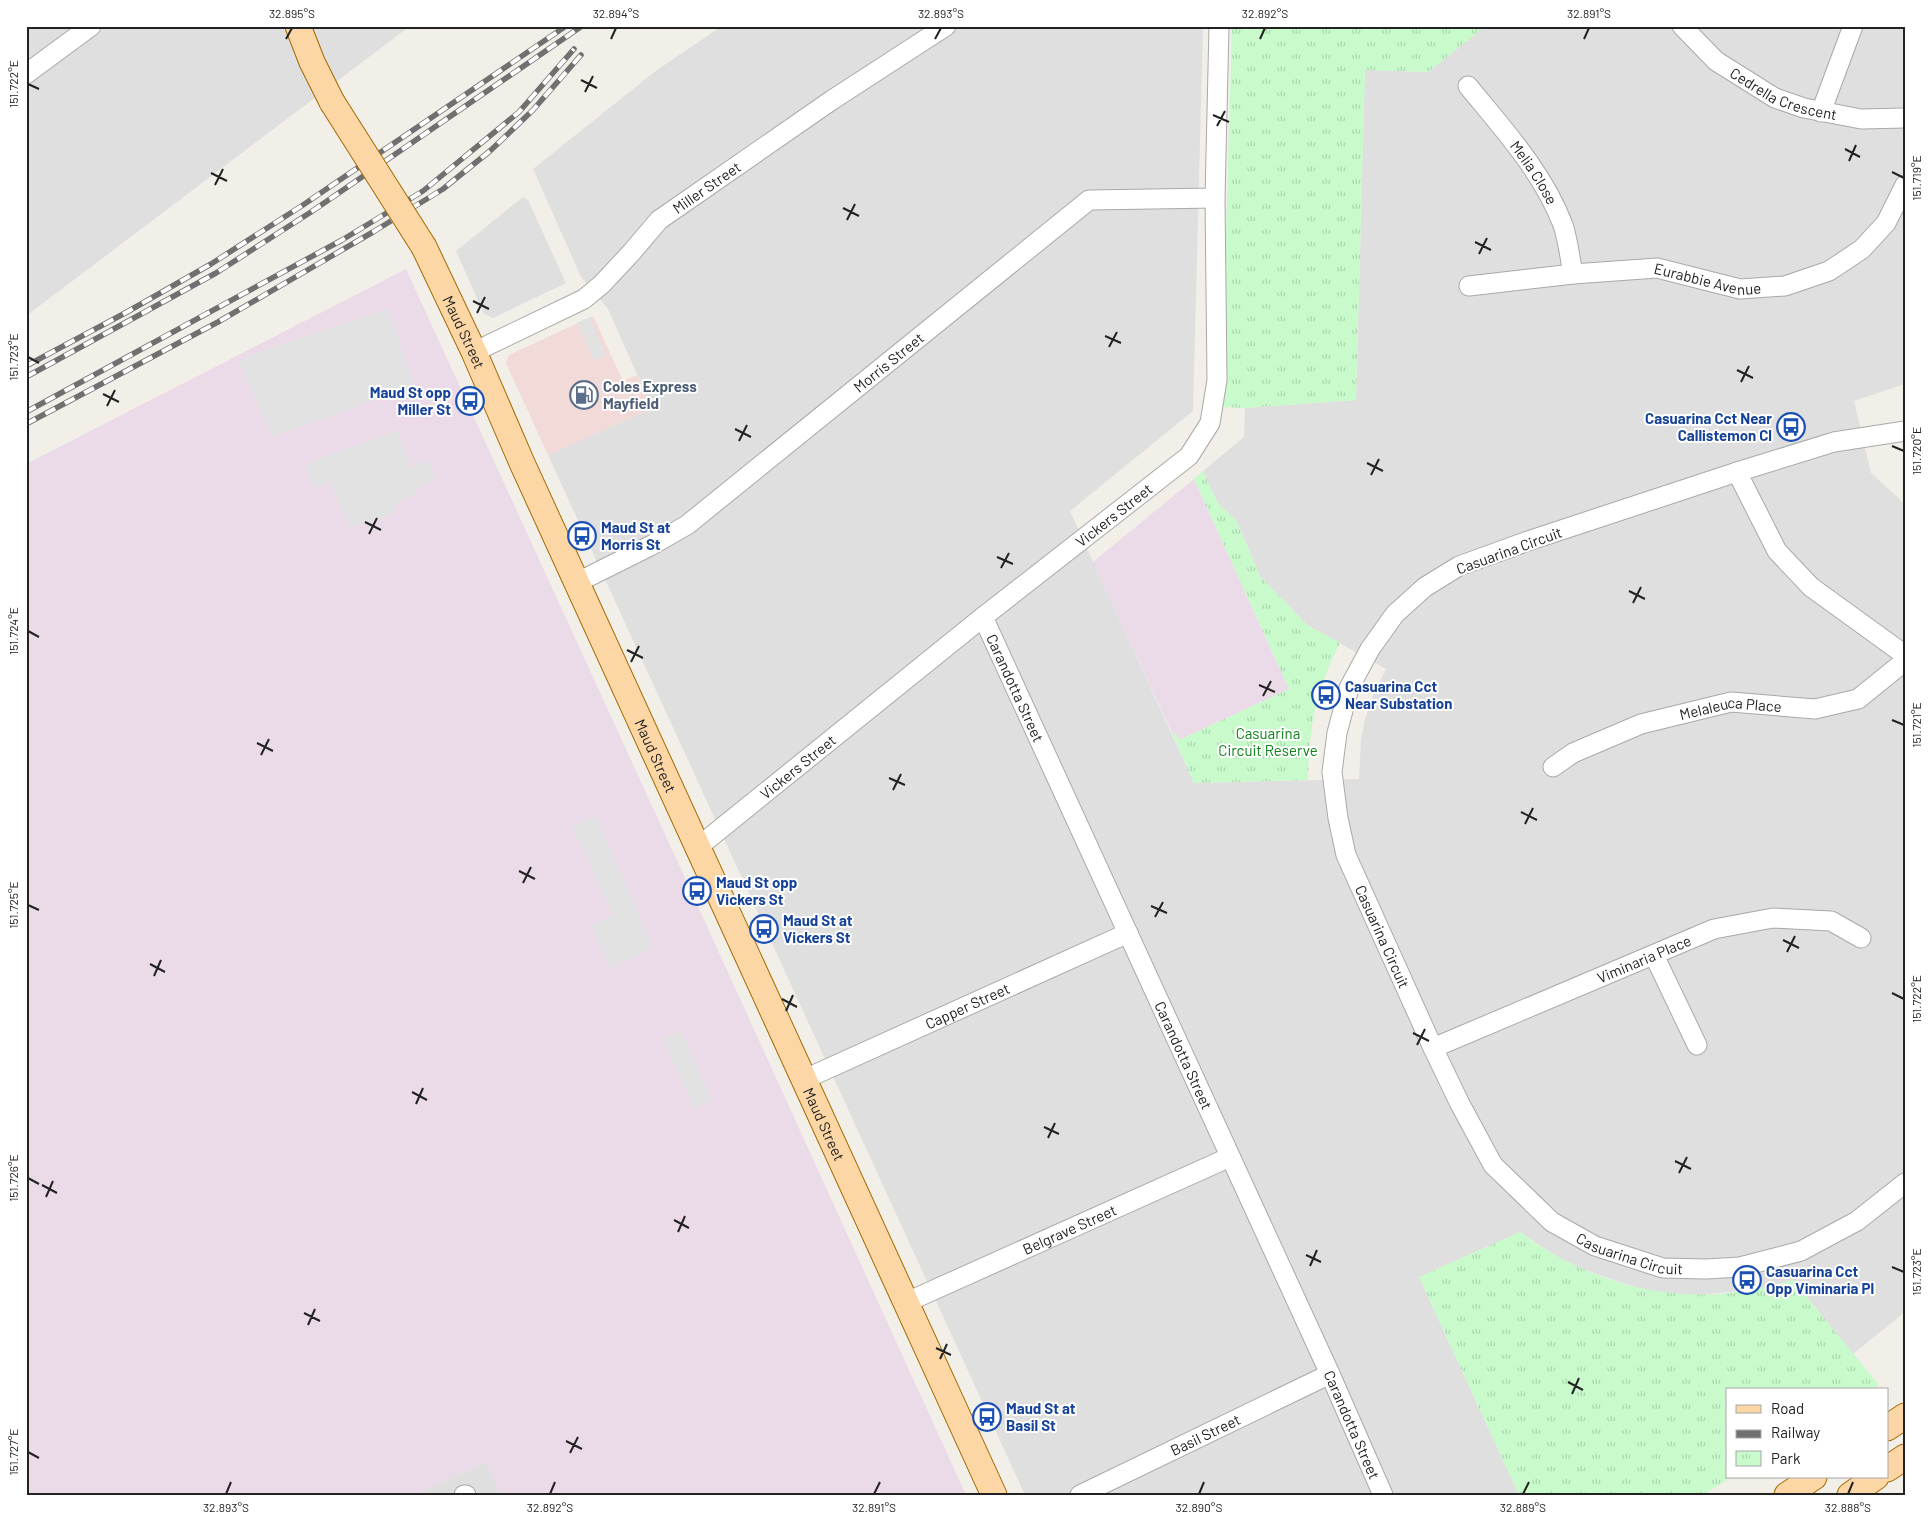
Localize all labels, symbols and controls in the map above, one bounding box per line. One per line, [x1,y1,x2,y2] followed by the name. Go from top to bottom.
[269,6,315,20] text: 32.895°S
[593,6,639,20] text: 32.894°S
[918,6,964,20] text: 32.893°S
[1242,6,1288,20] text: 32.892°S
[1567,6,1611,20] text: 32.891°S
[6,60,20,108] text: 151.722°E
[1727,63,1839,123] street label: Cedrella Crescent
[1507,137,1561,207] street label: Melia Close
[1909,155,1923,201] text: 151.719°E
[669,157,744,217] street label: Miller Street
[1652,259,1762,298] street label: Eurabbie Avenue
[439,292,489,371] street label: Maud Street
[850,329,927,396] street label: Morris Street
[6,333,20,381] text: 151.723°E
[603,377,697,412] place label: Coles Express Mayfield
[569,380,599,410] fuel station icon: Coles Express Mayfield
[370,383,451,418] place label: Maud St opp Miller St
[455,386,485,416] bus stop icon: Maud St opp Miller St
[1645,409,1772,444] place label: Casuarina Cct Near Callistemon Cl
[1776,412,1806,442] bus stop icon: Casuarina Cct Near Callistemon Cl
[1909,427,1923,475] text: 151.720°E
[1072,479,1156,550] street label: Vickers Street
[601,518,671,553] place label: Maud St at Morris St
[567,521,597,551] bus stop icon: Maud St at Morris St
[1454,523,1564,577] street label: Casuarina Circuit
[6,607,20,655] text: 151.724°E
[983,631,1048,745] street label: Carandotta Street
[1345,677,1452,712] place label: Casuarina Cct Near Substation
[1311,680,1341,710] bus stop icon: Casuarina Cct Near Substation
[1678,693,1782,723] street label: Melaleuca Place
[1909,702,1923,748] text: 151.721°E
[631,716,680,795] street label: Maud Street
[1218,724,1318,759] park label: Casuarina Circuit Reserve
[756,731,839,803] street label: Vickers Street
[716,873,797,908] place label: Maud St opp Vickers St
[682,876,712,906] bus stop icon: Maud St opp Vickers St
[6,881,20,929] text: 151.725°E
[1352,882,1414,991] street label: Casuarina Circuit
[783,911,853,946] place label: Maud St at Vickers St
[749,914,779,944] bus stop icon: Maud St at Vickers St
[1594,931,1694,987] street label: Viminaria Place
[1909,975,1923,1023] text: 151.722°E
[922,979,1012,1033] street label: Capper Street
[1151,998,1216,1112] street label: Carandotta Street
[800,1084,849,1163] street label: Maud Street
[6,1154,20,1202] text: 151.726°E
[1020,1200,1119,1258] street label: Belgrave Street
[1573,1229,1683,1277] street label: Casuarina Circuit
[1909,1248,1923,1296] text: 151.723°E
[1766,1262,1874,1297] place label: Casuarina Cct Opp Viminaria Pl
[1732,1265,1762,1295] bus stop icon: Casuarina Cct Opp Viminaria Pl
[1321,1368,1384,1482] street label: Carandotta Street
[1726,1388,1888,1478] legend
[1006,1399,1076,1434] place label: Maud St at Basil St
[1771,1399,1804,1417] text: Road
[972,1402,1002,1432] bus stop icon: Maud St at Basil St
[1167,1410,1243,1459] street label: Basil Street
[1771,1423,1820,1441] text: Railway
[6,1428,20,1476] text: 151.727°E
[1771,1449,1801,1467] text: Park
[203,1500,249,1514] text: 32.893°S
[527,1500,573,1514] text: 32.892°S
[852,1500,896,1514] text: 32.891°S
[1176,1500,1222,1514] text: 32.890°S
[1500,1500,1546,1514] text: 32.889°S
[1825,1500,1871,1514] text: 32.888°S

